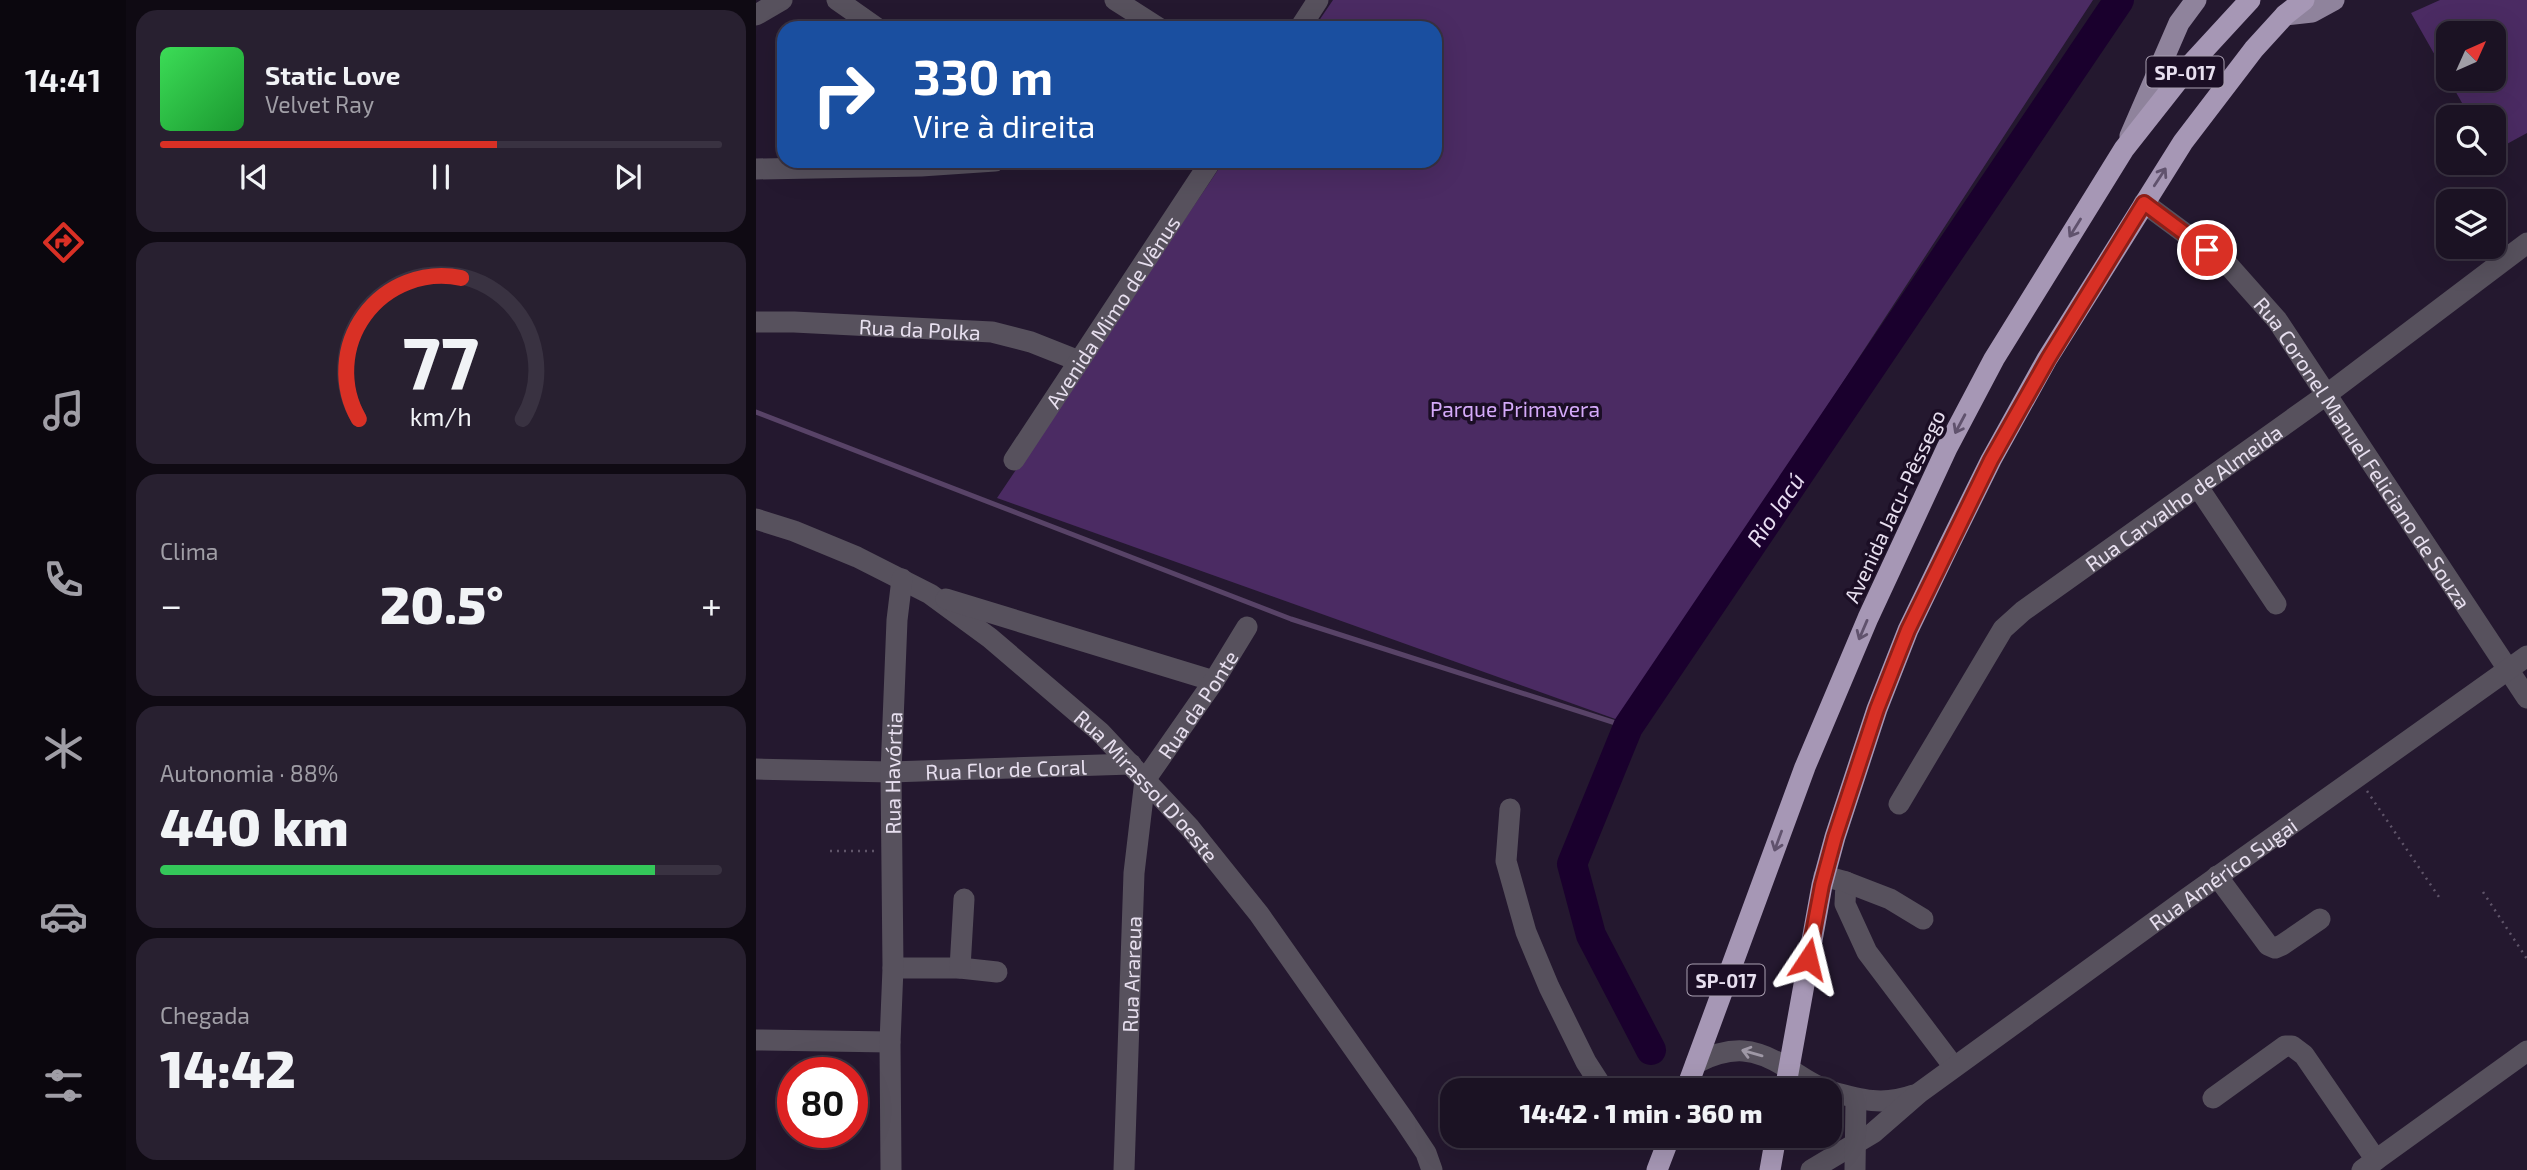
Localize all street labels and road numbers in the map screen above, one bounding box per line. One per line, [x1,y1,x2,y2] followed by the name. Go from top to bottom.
[2146,57,2224,88] road number: SP-017
[1040,211,1184,412] street label: Avenida Mimo de Vênus
[2250,291,2477,613] street label: Rua Coronel Manuel Feliciano de Souza
[858,313,981,344] street label: Rua da Polka
[1838,405,1950,607] street label: Avenida Jacu-Pêssego
[2080,418,2286,576] street label: Rua Carvalho de Almeida
[1152,645,1242,763] street label: Rua da Ponte
[1070,704,1224,866] street label: Rua Mirassol D'oeste
[878,711,906,835] street label: Rua Havórtia
[925,753,1088,783] street label: Rua Flor de Coral
[2144,812,2301,934] street label: Rua Américo Sugai
[1116,915,1145,1033] street label: Rua Arareua
[1688,964,1765,996] road number: SP-017

